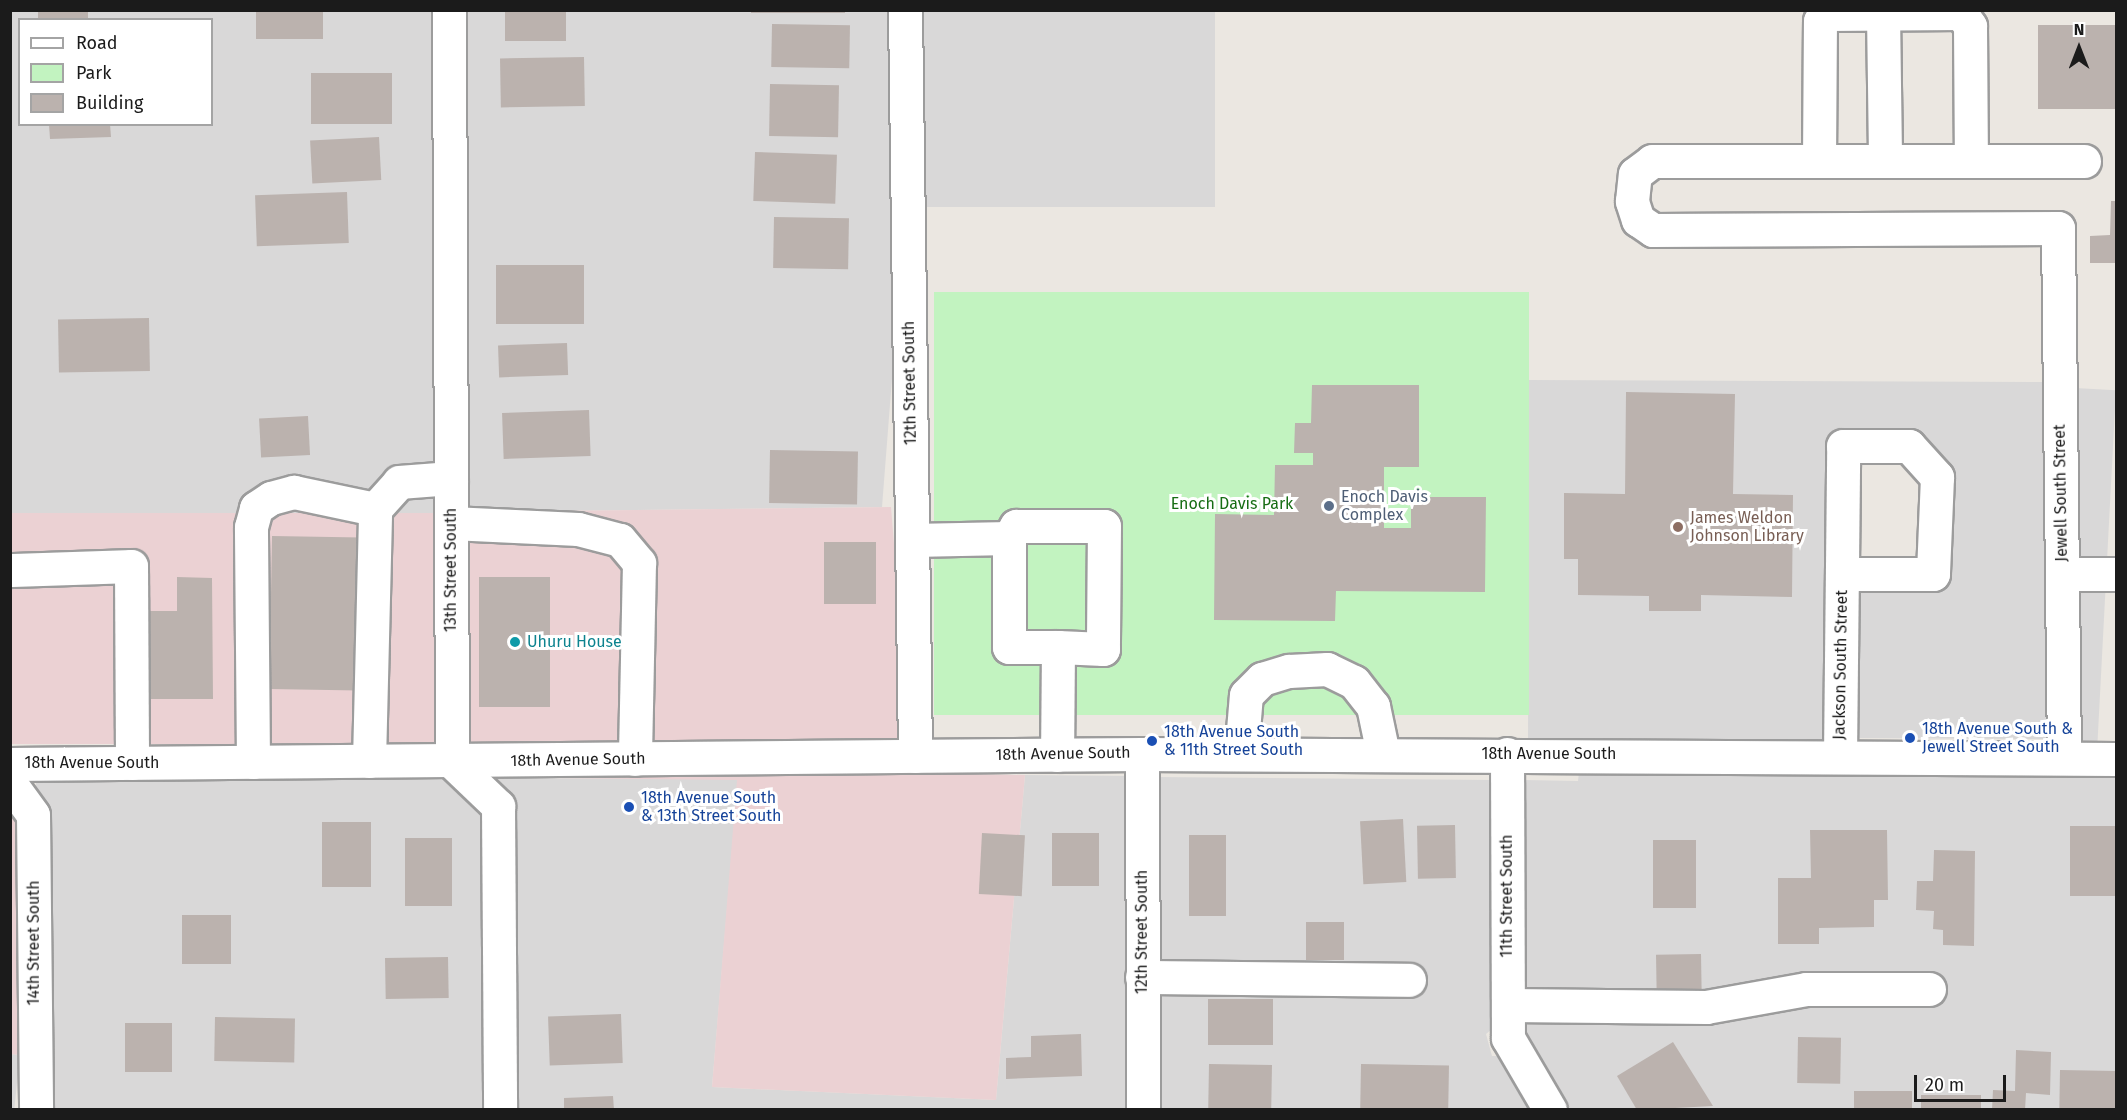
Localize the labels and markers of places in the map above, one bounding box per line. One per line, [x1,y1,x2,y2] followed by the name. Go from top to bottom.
[1341,487,1428,525] place label: Enoch Davis Complex
[1322,499,1336,513] marker: Enoch Davis Complex
[1690,508,1804,546] place label: James Weldon Johnson Library
[1671,520,1685,534] marker: James Weldon Johnson Library
[527,632,622,652] place label: Uhuru House
[508,635,522,649] marker: Uhuru House
[1922,719,2073,757] place label: 18th Avenue South & Jewell Street South
[1164,722,1303,760] place label: 18th Avenue South & 11th Street South
[1903,731,1917,745] marker: 18th Avenue South & Jewell Street South
[1145,734,1159,748] marker: 18th Avenue South & 11th Street South
[641,788,781,826] place label: 18th Avenue South & 13th Street South
[622,800,636,814] marker: 18th Avenue South & 13th Street South

